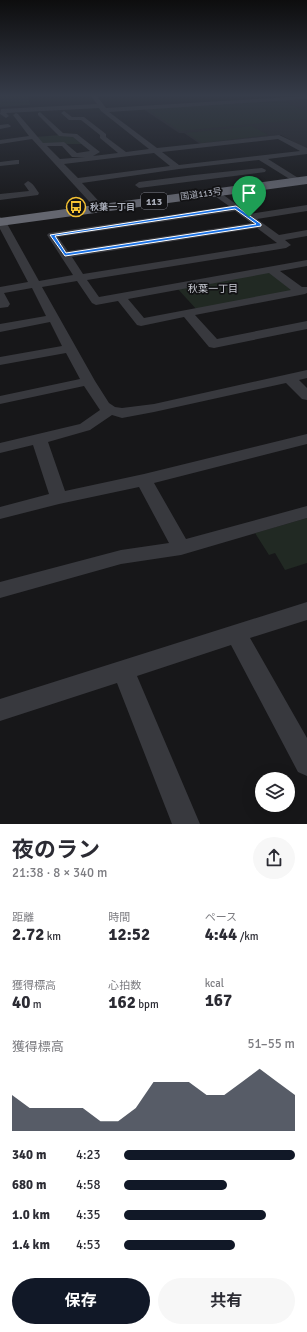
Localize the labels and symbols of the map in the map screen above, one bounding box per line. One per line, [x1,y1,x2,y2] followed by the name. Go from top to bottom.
[232,176,266,217] pin
[180,186,222,203] street label: 国道113号
[141,193,167,209] road number: 113
[65,196,87,218] bus stop icon: 秋葉一丁目
[90,202,135,213] place label: 秋葉一丁目
[188,283,238,295] district label: 秋葉一丁目

